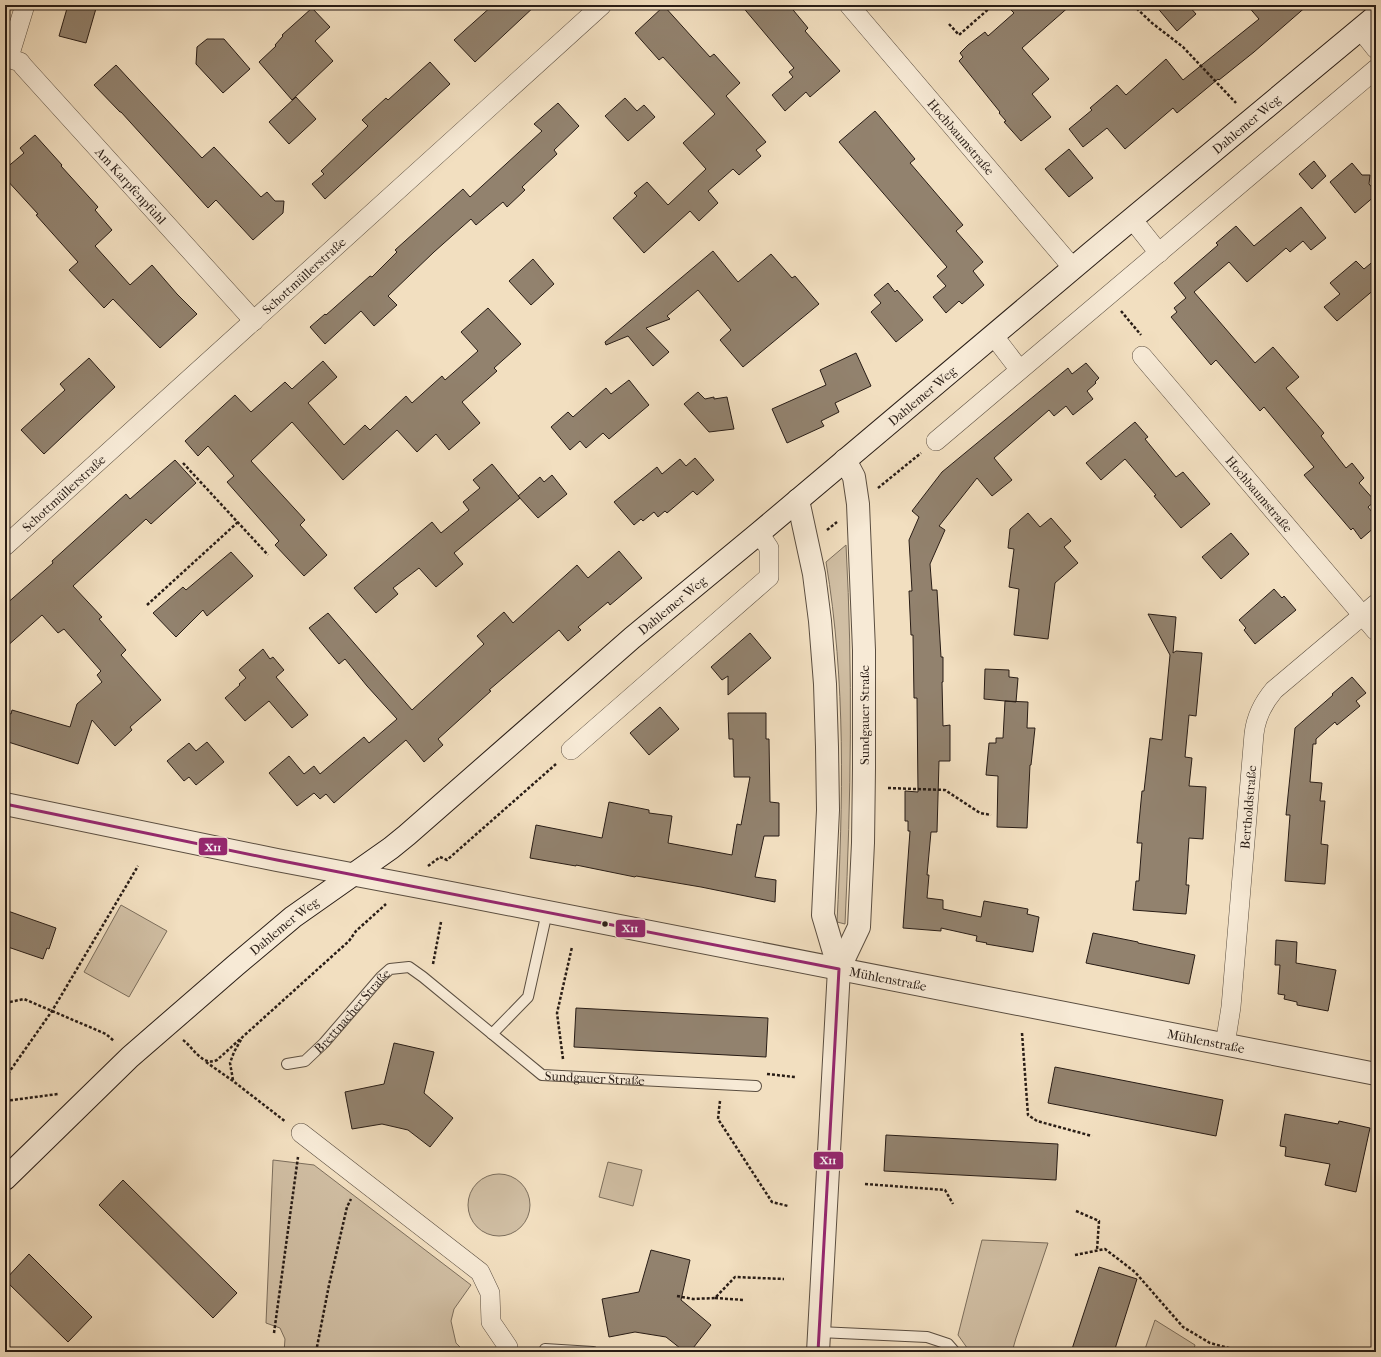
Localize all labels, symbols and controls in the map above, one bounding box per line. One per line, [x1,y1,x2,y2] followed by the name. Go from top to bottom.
[1209,91,1284,157] street label: Dahlemer Weg
[924,96,998,179] street label: Hochbaumstraße
[92,144,170,228] street label: Am Karpfenpfuhl
[259,234,349,317] street label: Schottmüllerstraße
[885,362,960,429] street label: Dahlemer Weg
[19,451,109,535] street label: Schottmüllerstraße
[1222,453,1296,536] street label: Hochbaumstraße
[635,572,710,638] street label: Dahlemer Weg
[857,664,872,765] street label: Sundgauer Straße
[1237,764,1259,850] street label: Bertholdstraße
[198,837,228,856] line badge: X11
[204,841,221,854] text: X11
[247,894,323,958] street label: Dahlemer Weg
[600,919,610,929] unlabelled marker
[615,919,646,938] line badge: X11
[621,922,638,935] text: X11
[848,964,928,994] street label: Mühlenstraße
[311,965,394,1056] street label: Brettnacher Straße
[1166,1026,1246,1056] street label: Mühlenstraße
[544,1068,646,1088] street label: Sundgauer Straße
[813,1151,844,1170] line badge: X11
[819,1154,836,1167] text: X11

